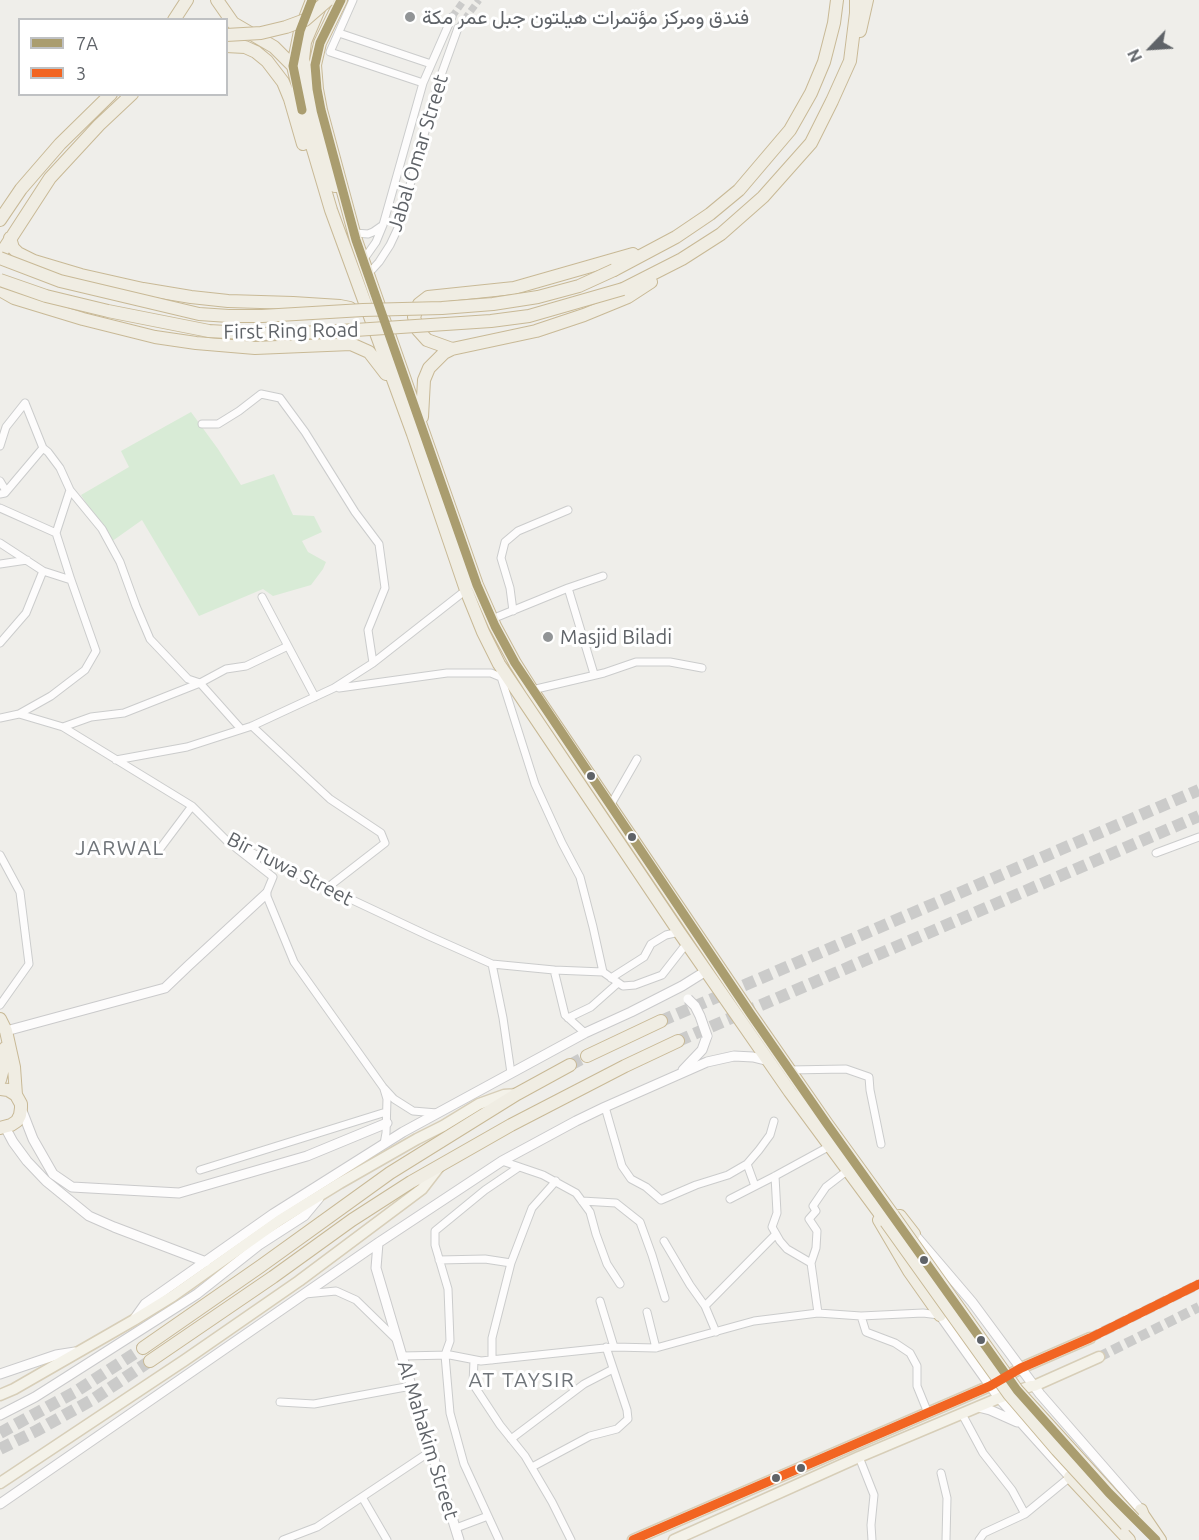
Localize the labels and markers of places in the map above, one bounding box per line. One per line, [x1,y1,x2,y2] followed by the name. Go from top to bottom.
[422,5,749,29] place label: فندق ومركز مؤتمرات هيلتون جبل عمر مكة
[403,10,417,24] marker: فندق ومركز مؤتمرات هيلتون جبل عمر مكة
[560,625,672,649] place label: Masjid Biladi
[541,630,555,644] marker: Masjid Biladi
[585,770,597,782] unlabelled marker
[626,831,638,843] unlabelled marker
[918,1254,930,1266] unlabelled marker
[975,1334,987,1346] unlabelled marker
[795,1462,807,1474] unlabelled marker
[770,1472,782,1484] unlabelled marker

